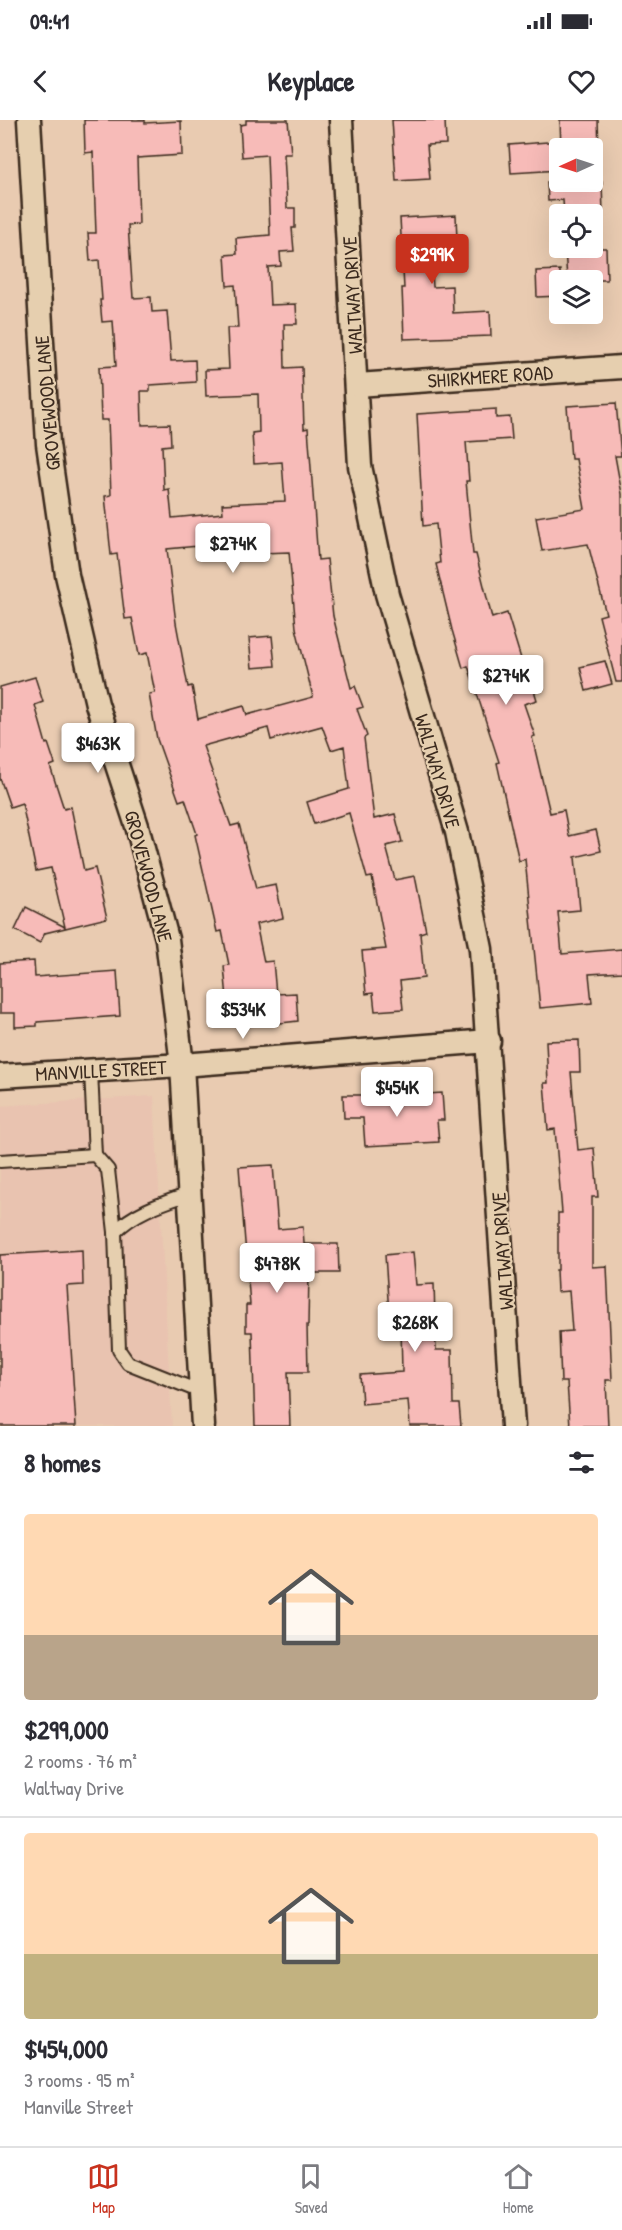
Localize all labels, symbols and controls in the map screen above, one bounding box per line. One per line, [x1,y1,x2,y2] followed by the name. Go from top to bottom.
[30,6,69,36] text: 09:41
[268,63,354,99] text: Keyplace
[24,65,57,98] icon: back
[565,65,598,98] icon: heart
[549,138,603,192] north arrow
[549,138,603,324] map controls
[549,204,603,258] button: locate
[390,234,474,285] pin: $299K
[335,235,369,355] street label: WALTWAY DRIVE
[410,240,454,267] text: $299K
[549,270,603,324] button: layers
[28,334,66,472] street label: GROVEWOOD LANE
[426,358,554,394] street label: SHIRKMERE ROAD
[191,523,275,574] pin: $274K
[209,529,257,556] text: $274K
[464,655,548,706] pin: $274K
[482,661,530,688] text: $274K
[409,711,467,831] street label: WALTWAY DRIVE
[56,723,140,774] pin: $463K
[75,729,121,756] text: $463K
[118,807,180,945] street label: GROVEWOOD LANE
[201,989,285,1040] pin: $534K
[220,995,266,1022] text: $534K
[35,1053,168,1087] street label: MANVILLE STREET
[355,1067,439,1118] pin: $454K
[375,1073,419,1100] text: $454K
[484,1191,520,1311] street label: WALTWAY DRIVE
[235,1243,319,1294] pin: $478K
[254,1249,300,1276] text: $478K
[373,1302,457,1353] pin: $268K
[392,1308,438,1335] text: $268K
[24,1445,101,1480] text: 8 homes
[565,1446,598,1479] icon: filters
[257,1553,365,1661] icon: home
[24,1712,109,1747] text: $299,000
[24,1747,137,1774] text: 2 rooms · 76 m²
[24,1774,124,1801] text: Waltway Drive
[257,1872,365,1980] icon: home
[24,2031,108,2066] text: $454,000
[24,2066,134,2093] text: 3 rooms · 95 m²
[24,2093,133,2120] text: Manville Street
[87,2160,120,2218] tab: Map
[294,2160,327,2218] tab: Saved
[502,2160,535,2218] tab: Home

